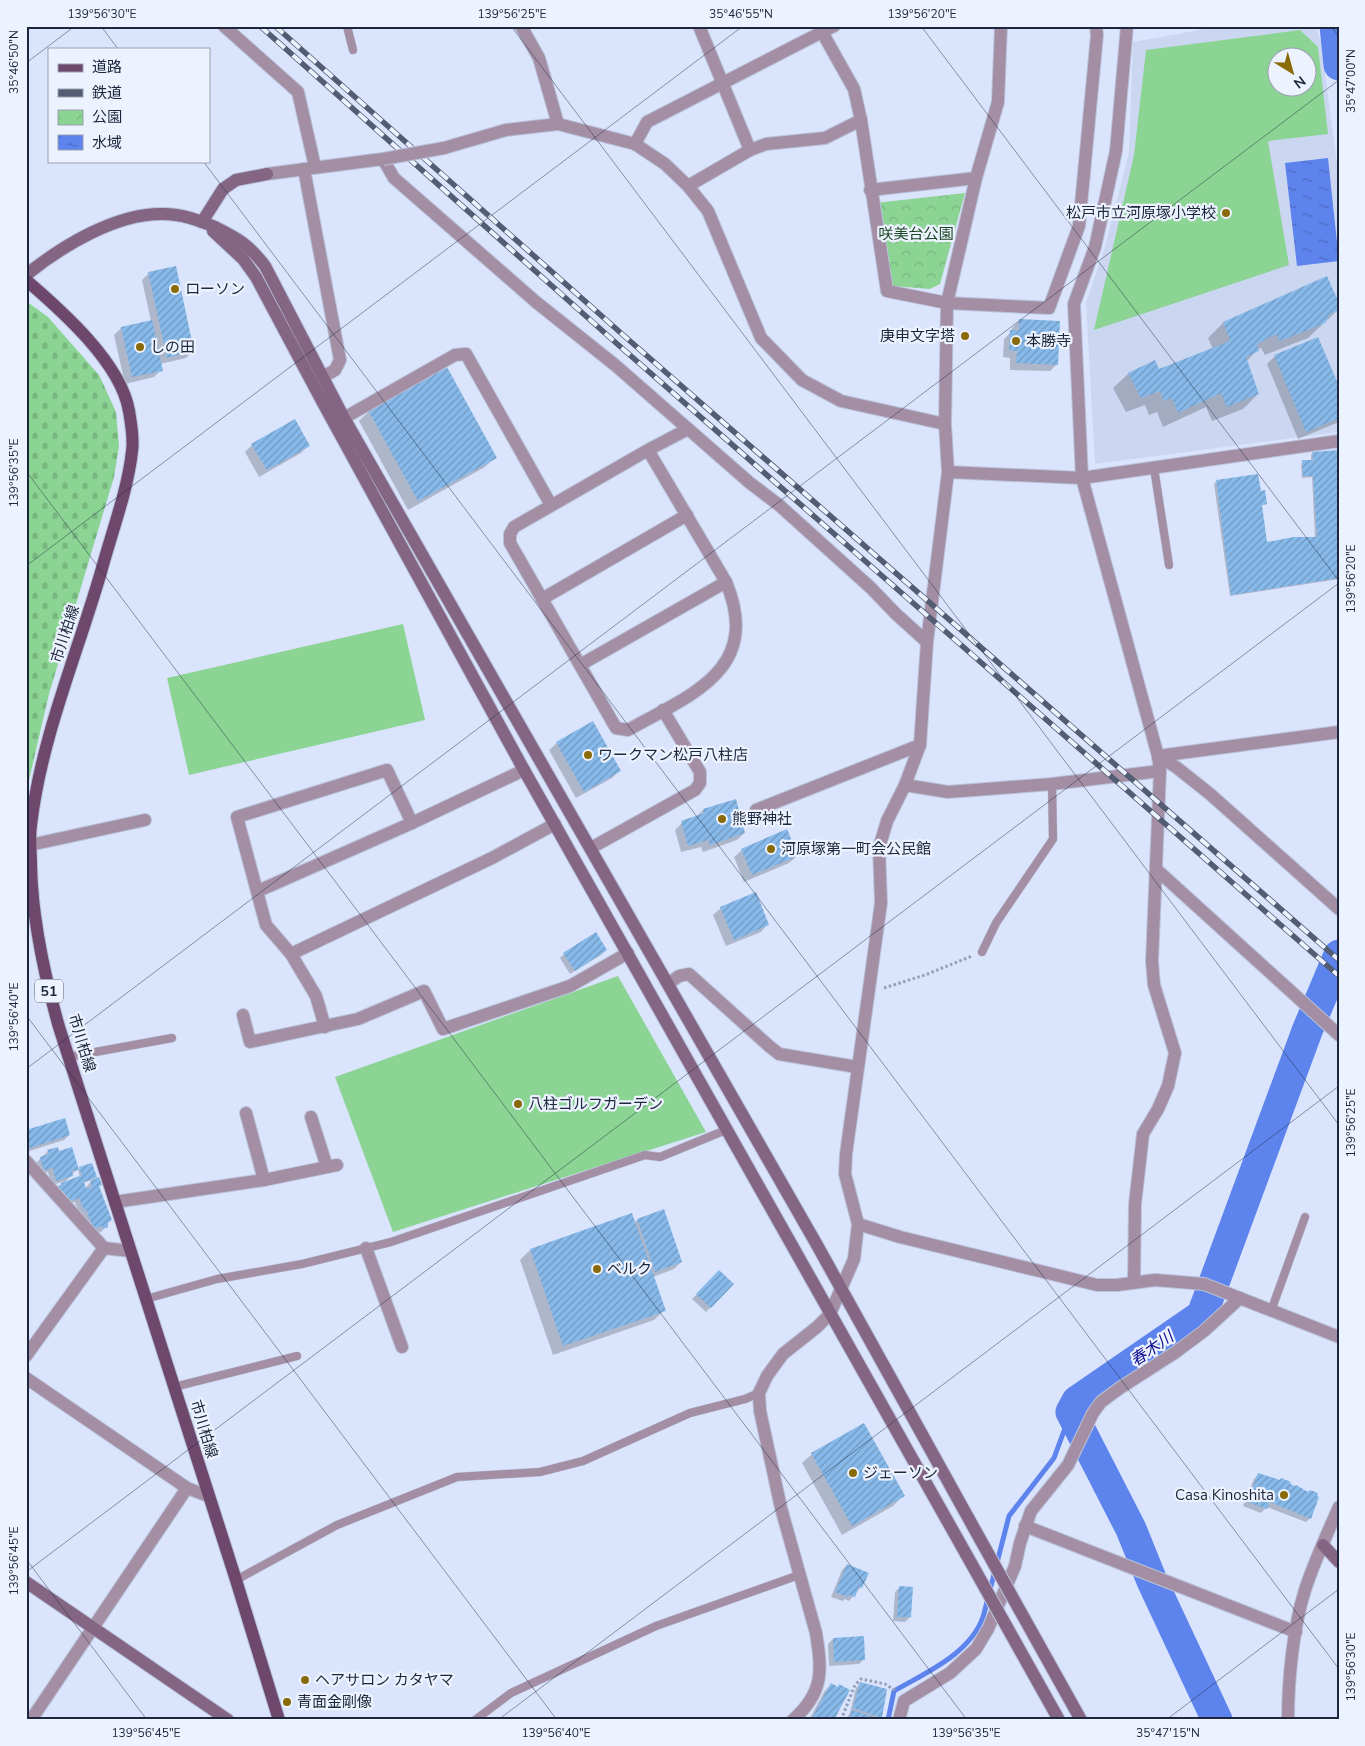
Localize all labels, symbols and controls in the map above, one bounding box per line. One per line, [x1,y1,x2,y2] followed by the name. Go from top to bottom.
[67,6,137,22] text: 139°56'30"E
[477,6,547,22] text: 139°56'25"E
[709,6,773,22] text: 35°46'55"N
[887,6,957,22] text: 139°56'20"E
[6,30,22,94] text: 35°46'50"N
[48,48,210,162] legend
[1268,48,1318,98] north arrow
[1343,49,1359,113] text: 35°47'00"N
[92,57,122,77] text: 道路
[1290,71,1309,93] text: N
[92,83,122,103] text: 鉄道
[92,107,122,127] text: 公園
[92,133,122,153] text: 水域
[1066,203,1216,223] place label: 松戸市立河原塚小学校
[1220,207,1232,219] marker: 松戸市立河原塚小学校
[878,224,954,244] park label: 咲美台公園
[185,279,245,299] place label: ローソン
[169,283,181,295] marker: ローソン
[880,326,955,346] place label: 庚申文字塔
[959,330,971,342] marker: 庚申文字塔
[1026,331,1071,351] place label: 本勝寺
[1010,335,1022,347] marker: 本勝寺
[150,337,195,357] place label: しの田
[134,341,146,353] marker: しの田
[6,438,22,508] text: 139°56'35"E
[1343,544,1359,614] text: 139°56'20"E
[46,602,84,666] street label: 市川柏線
[598,745,748,765] place label: ワークマン松戸八柱店
[582,749,594,761] marker: ワークマン松戸八柱店
[732,809,792,829] place label: 熊野神社
[716,813,728,825] marker: 熊野神社
[781,839,931,859] place label: 河原塚第一町会公民館
[765,843,777,855] marker: 河原塚第一町会公民館
[35,979,63,1002] road number: 51
[6,982,22,1052] text: 139°56'40"E
[64,1011,100,1075] street label: 市川柏線
[1343,1088,1359,1158] text: 139°56'25"E
[528,1094,663,1114] place label: 八柱ゴルフガーデン
[512,1098,524,1110] marker: 八柱ゴルフガーデン
[607,1259,652,1279] place label: ベルク
[591,1263,603,1275] marker: ベルク
[1126,1325,1180,1372] water label: 春木川
[186,1397,222,1461] street label: 市川柏線
[863,1463,938,1483] place label: ジェーソン
[847,1467,859,1479] marker: ジェーソン
[1175,1485,1274,1505] place label: Casa Kinoshita
[1278,1489,1290,1501] marker: Casa Kinoshita
[6,1526,22,1596] text: 139°56'45"E
[1343,1632,1359,1702] text: 139°56'30"E
[315,1670,454,1690] place label: ヘアサロン カタヤマ
[299,1674,311,1686] marker: ヘアサロン カタヤマ
[297,1692,372,1712] place label: 青面金剛像
[281,1696,293,1708] marker: 青面金剛像
[111,1725,181,1741] text: 139°56'45"E
[521,1725,591,1741] text: 139°56'40"E
[931,1725,1001,1741] text: 139°56'35"E
[1136,1725,1200,1741] text: 35°47'15"N

